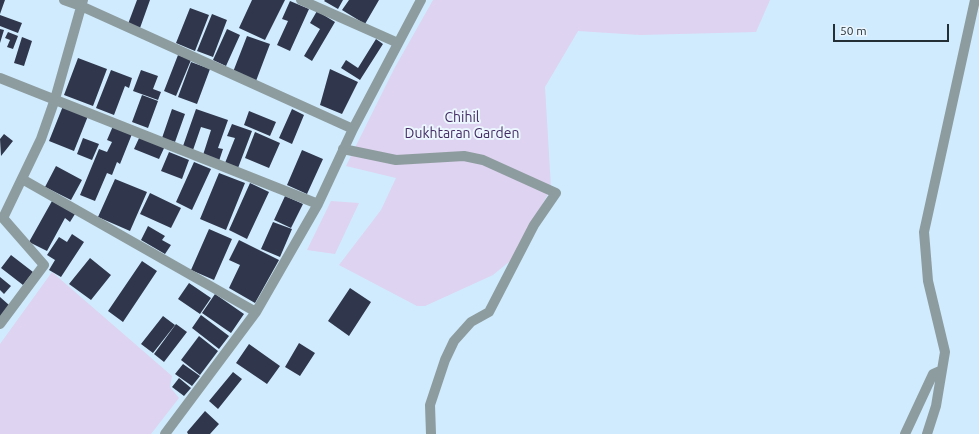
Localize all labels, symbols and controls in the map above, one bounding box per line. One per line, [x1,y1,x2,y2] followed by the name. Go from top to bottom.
[835,16,951,42] scale bar
[840,24,867,37] text: 50 m
[405,109,519,142] park label: Chihil Dukhtaran Garden

